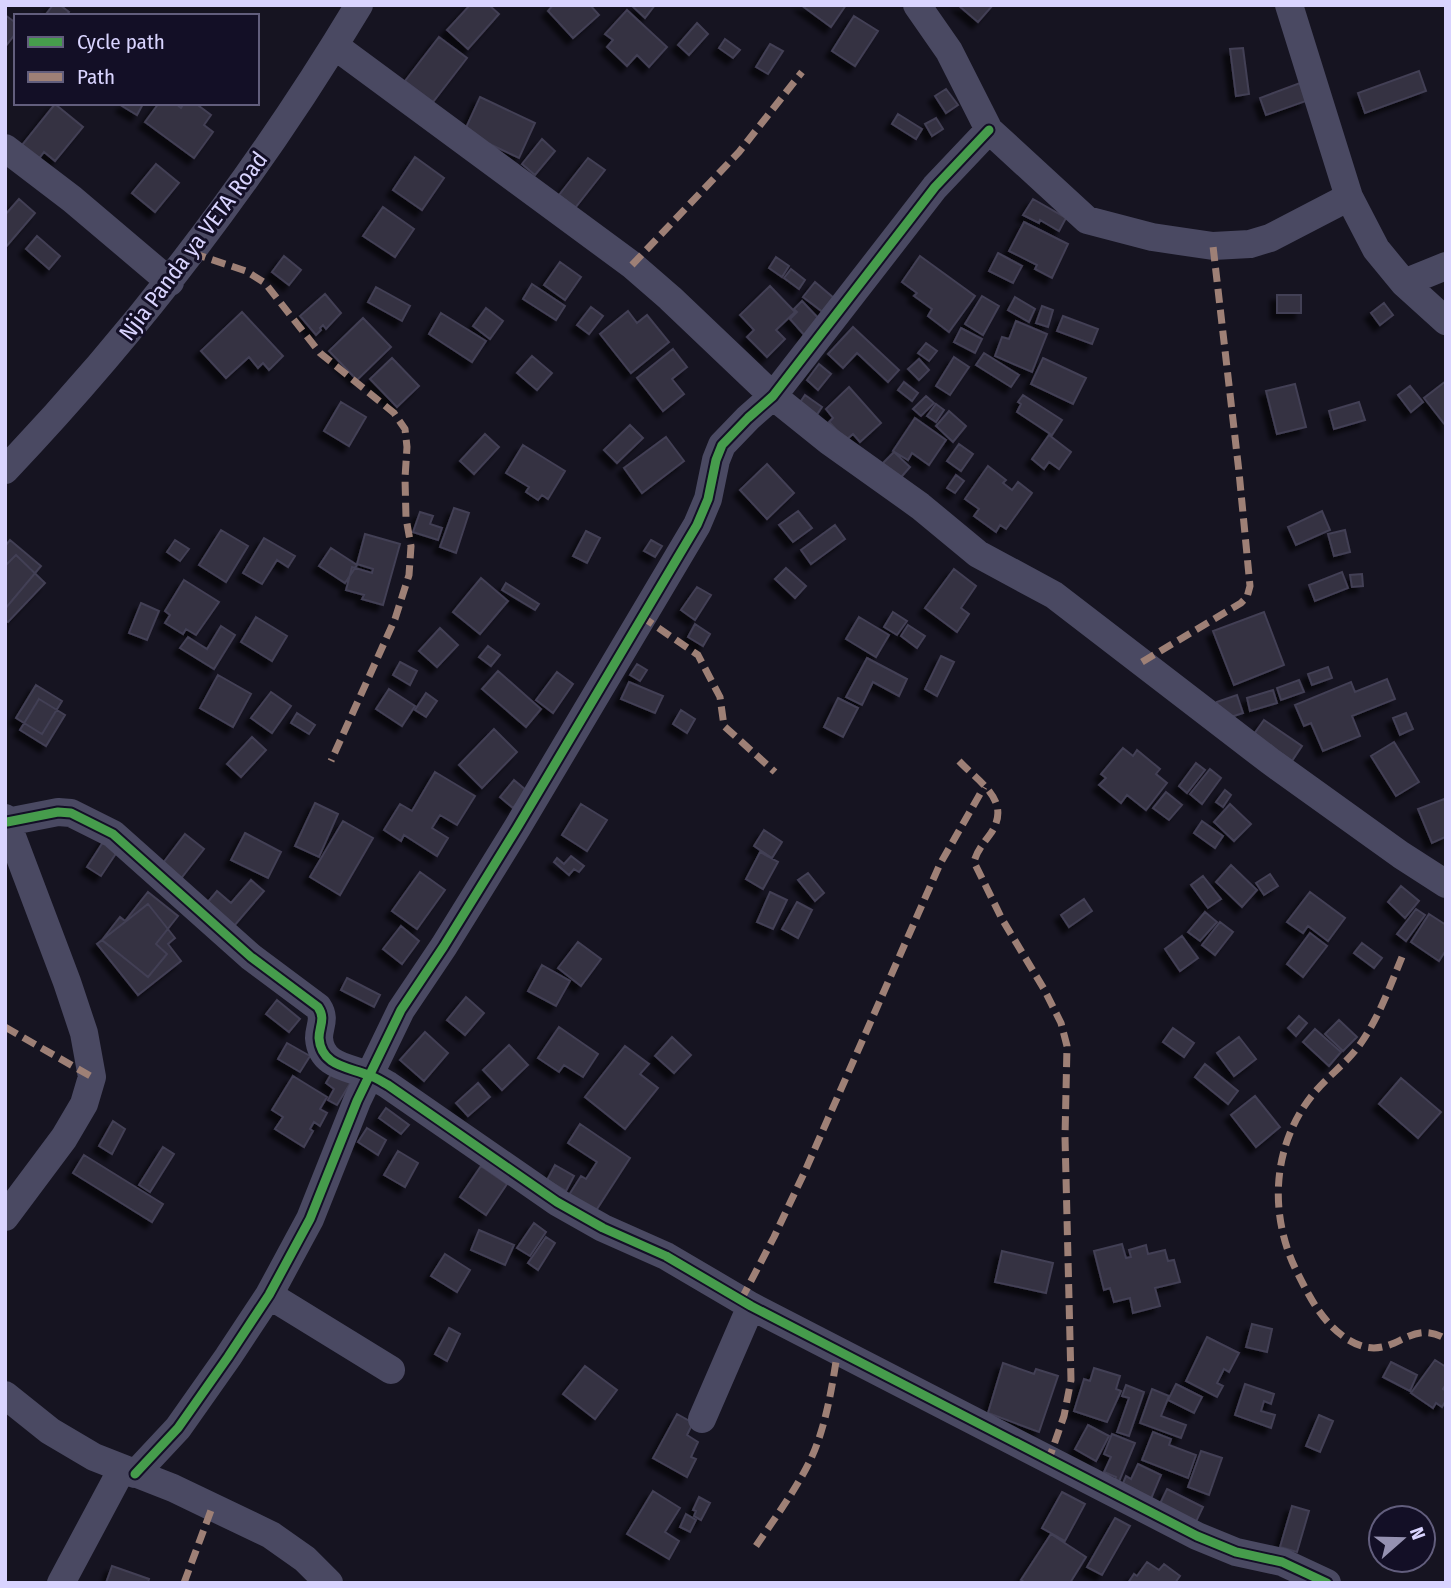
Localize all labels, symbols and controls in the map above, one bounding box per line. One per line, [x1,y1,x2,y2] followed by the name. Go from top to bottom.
[14,14,259,105] legend
[77,29,165,55] text: Cycle path
[77,64,115,90] text: Path
[113,146,273,346] street label: Njia Panda ya VETA Road
[1367,1504,1437,1574] north arrow
[1405,1524,1430,1543] text: N

